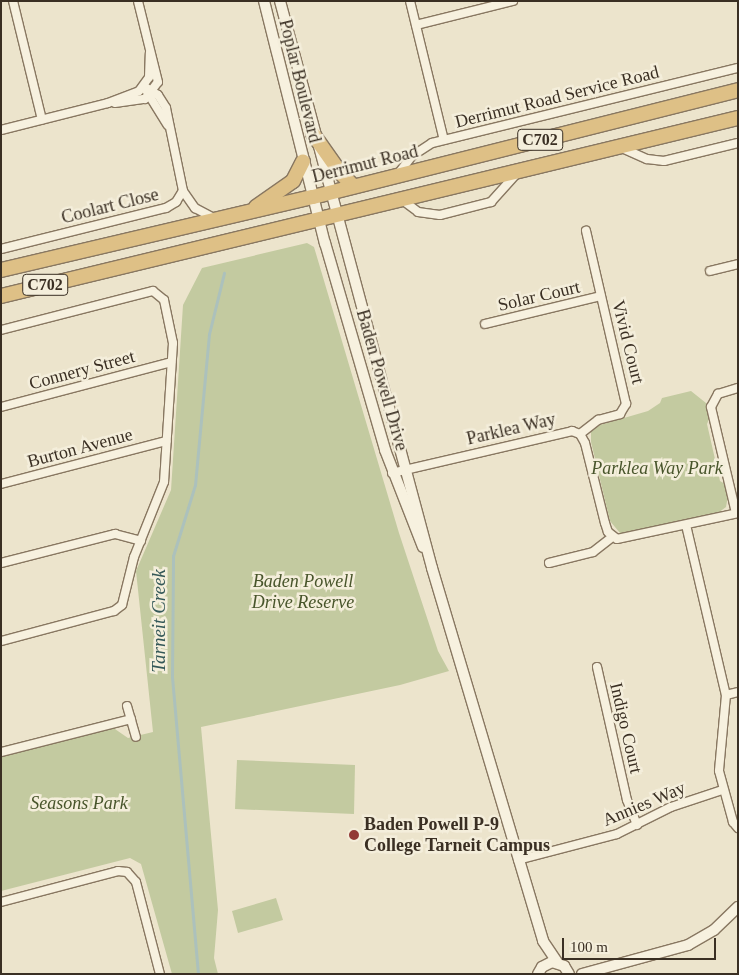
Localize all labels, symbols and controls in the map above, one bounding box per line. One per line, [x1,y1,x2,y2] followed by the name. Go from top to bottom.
[274,17,326,145] street label: Poplar Boulevard
[453,61,661,133] street label: Derrimut Road Service Road
[516,126,564,154] road number: C702
[310,140,420,188] street label: Derrimut Road
[59,183,161,229] street label: Coolart Close
[21,272,69,298] road number: C702
[496,276,582,316] street label: Solar Court
[607,298,649,386] street label: Vivid Court
[352,307,412,453] street label: Baden Powell Drive
[27,346,137,394] street label: Connery Street
[464,408,558,450] street label: Parklea Way
[24,423,136,473] street label: Burton Avenue
[591,457,723,479] park label: Parklea Way Park
[148,569,170,673] water label: Tarneit Creek
[252,571,354,614] park label: Baden Powell Drive Reserve
[605,681,647,775] street label: Indigo Court
[599,777,689,831] street label: Annies Way
[30,792,128,814] park label: Seasons Park
[364,814,550,856] place label: Baden Powell P-9 College Tarneit Campus
[348,829,360,841] marker: Baden Powell P-9 College Tarneit Campus
[564,928,718,960] scale bar
[570,939,608,955] text: 100 m

